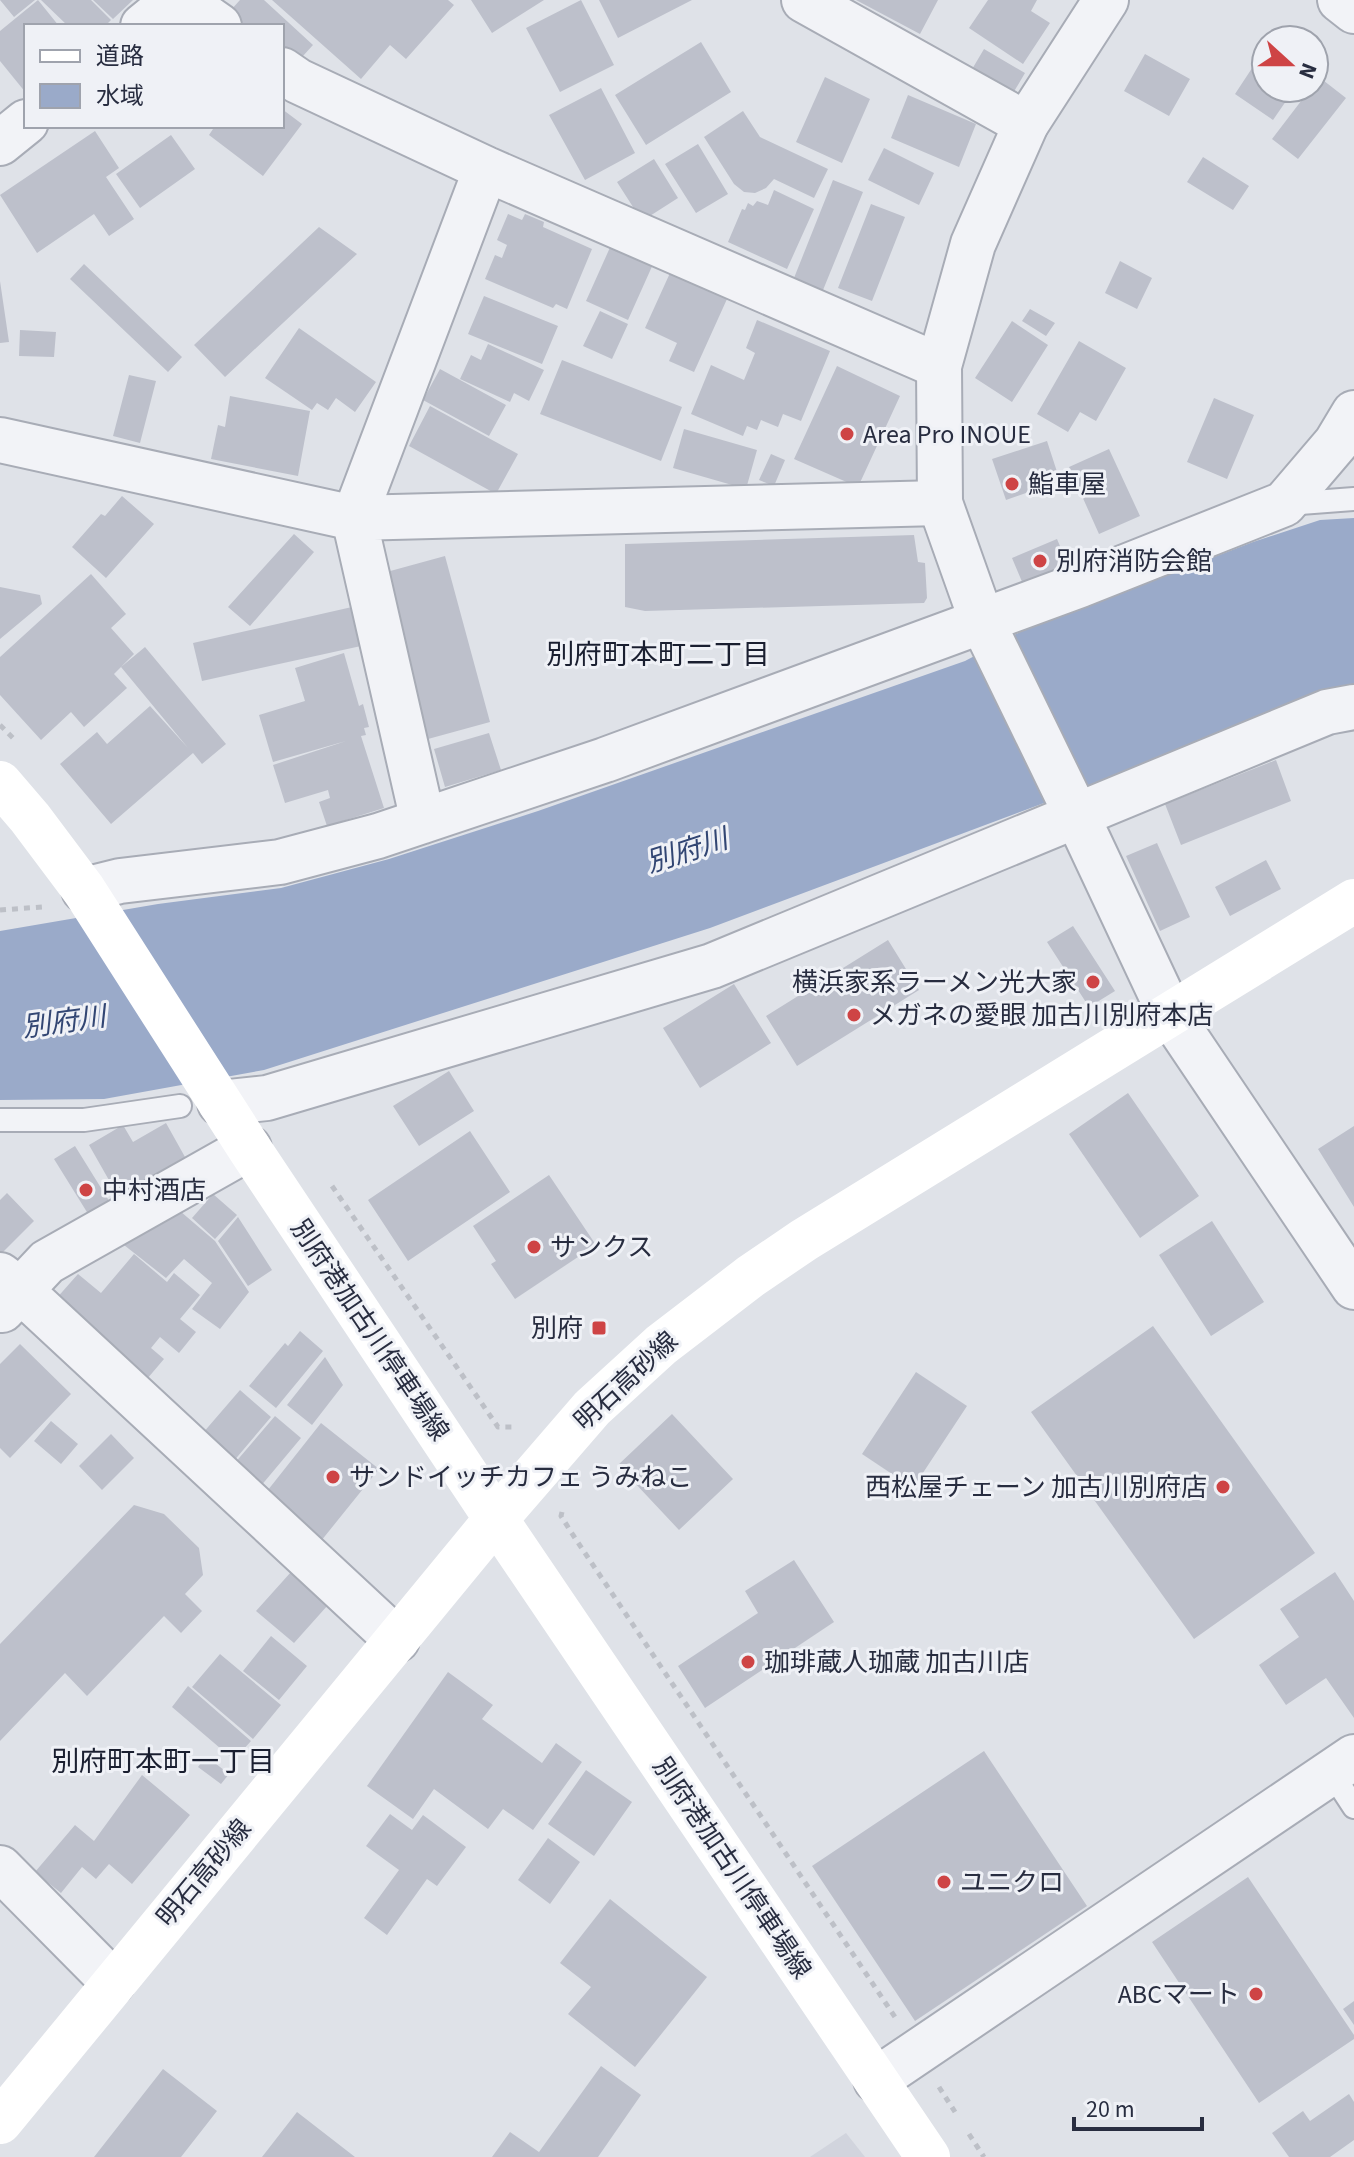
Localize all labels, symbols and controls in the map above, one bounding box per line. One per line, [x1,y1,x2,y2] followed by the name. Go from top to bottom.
[24,24,284,128] legend
[1250,24,1330,104] north arrow
[96,39,144,74] text: 道路
[1290,58,1325,83] text: N
[96,79,144,114] text: 水域
[863,416,1031,453] place label: Area Pro INOUE
[838,425,856,443] marker: Area Pro INOUE
[1028,466,1106,503] place label: 鮨車屋
[1003,475,1021,493] marker: 鮨車屋
[1056,543,1212,580] place label: 別府消防会館
[1031,552,1049,570] marker: 別府消防会館
[546,635,770,675] district label: 別府町本町二丁目
[641,818,736,883] water label: 別府川
[792,964,1077,1001] place label: 横浜家系ラーメン光大家
[1084,973,1102,991] marker: 横浜家系ラーメン光大家
[20,996,111,1048] water label: 別府川
[870,997,1213,1034] place label: メガネの愛眼 加古川別府本店
[845,1006,863,1024] marker: メガネの愛眼 加古川別府本店
[102,1172,206,1209] place label: 中村酒店
[77,1181,95,1199] marker: 中村酒店
[282,1212,458,1448] street label: 別府港加古川停車場線
[550,1229,653,1266] place label: サンクス
[525,1238,543,1256] marker: サンクス
[531,1310,583,1347] place label: 別府
[590,1319,608,1337] marker: 別府
[566,1323,686,1439] street label: 明石高砂線
[349,1459,692,1496] place label: サンドイッチカフェ うみねこ
[324,1468,342,1486] marker: サンドイッチカフェ うみねこ
[865,1469,1207,1506] place label: 西松屋チェーン 加古川別府店
[1214,1478,1232,1496] marker: 西松屋チェーン 加古川別府店
[764,1644,1029,1681] place label: 珈琲蔵人珈蔵 加古川店
[739,1653,757,1671] marker: 珈琲蔵人珈蔵 加古川店
[51,1742,275,1782] district label: 別府町本町一丁目
[644,1750,820,1986] street label: 別府港加古川停車場線
[148,1811,260,1935] street label: 明石高砂線
[960,1864,1064,1901] place label: ユニクロ
[935,1873,953,1891] marker: ユニクロ
[1118,1976,1240,2013] place label: ABCマート
[1247,1985,1265,2003] marker: ABCマート
[1074,2081,1202,2131] scale bar
[1086,2092,1135,2127] text: 20 m

